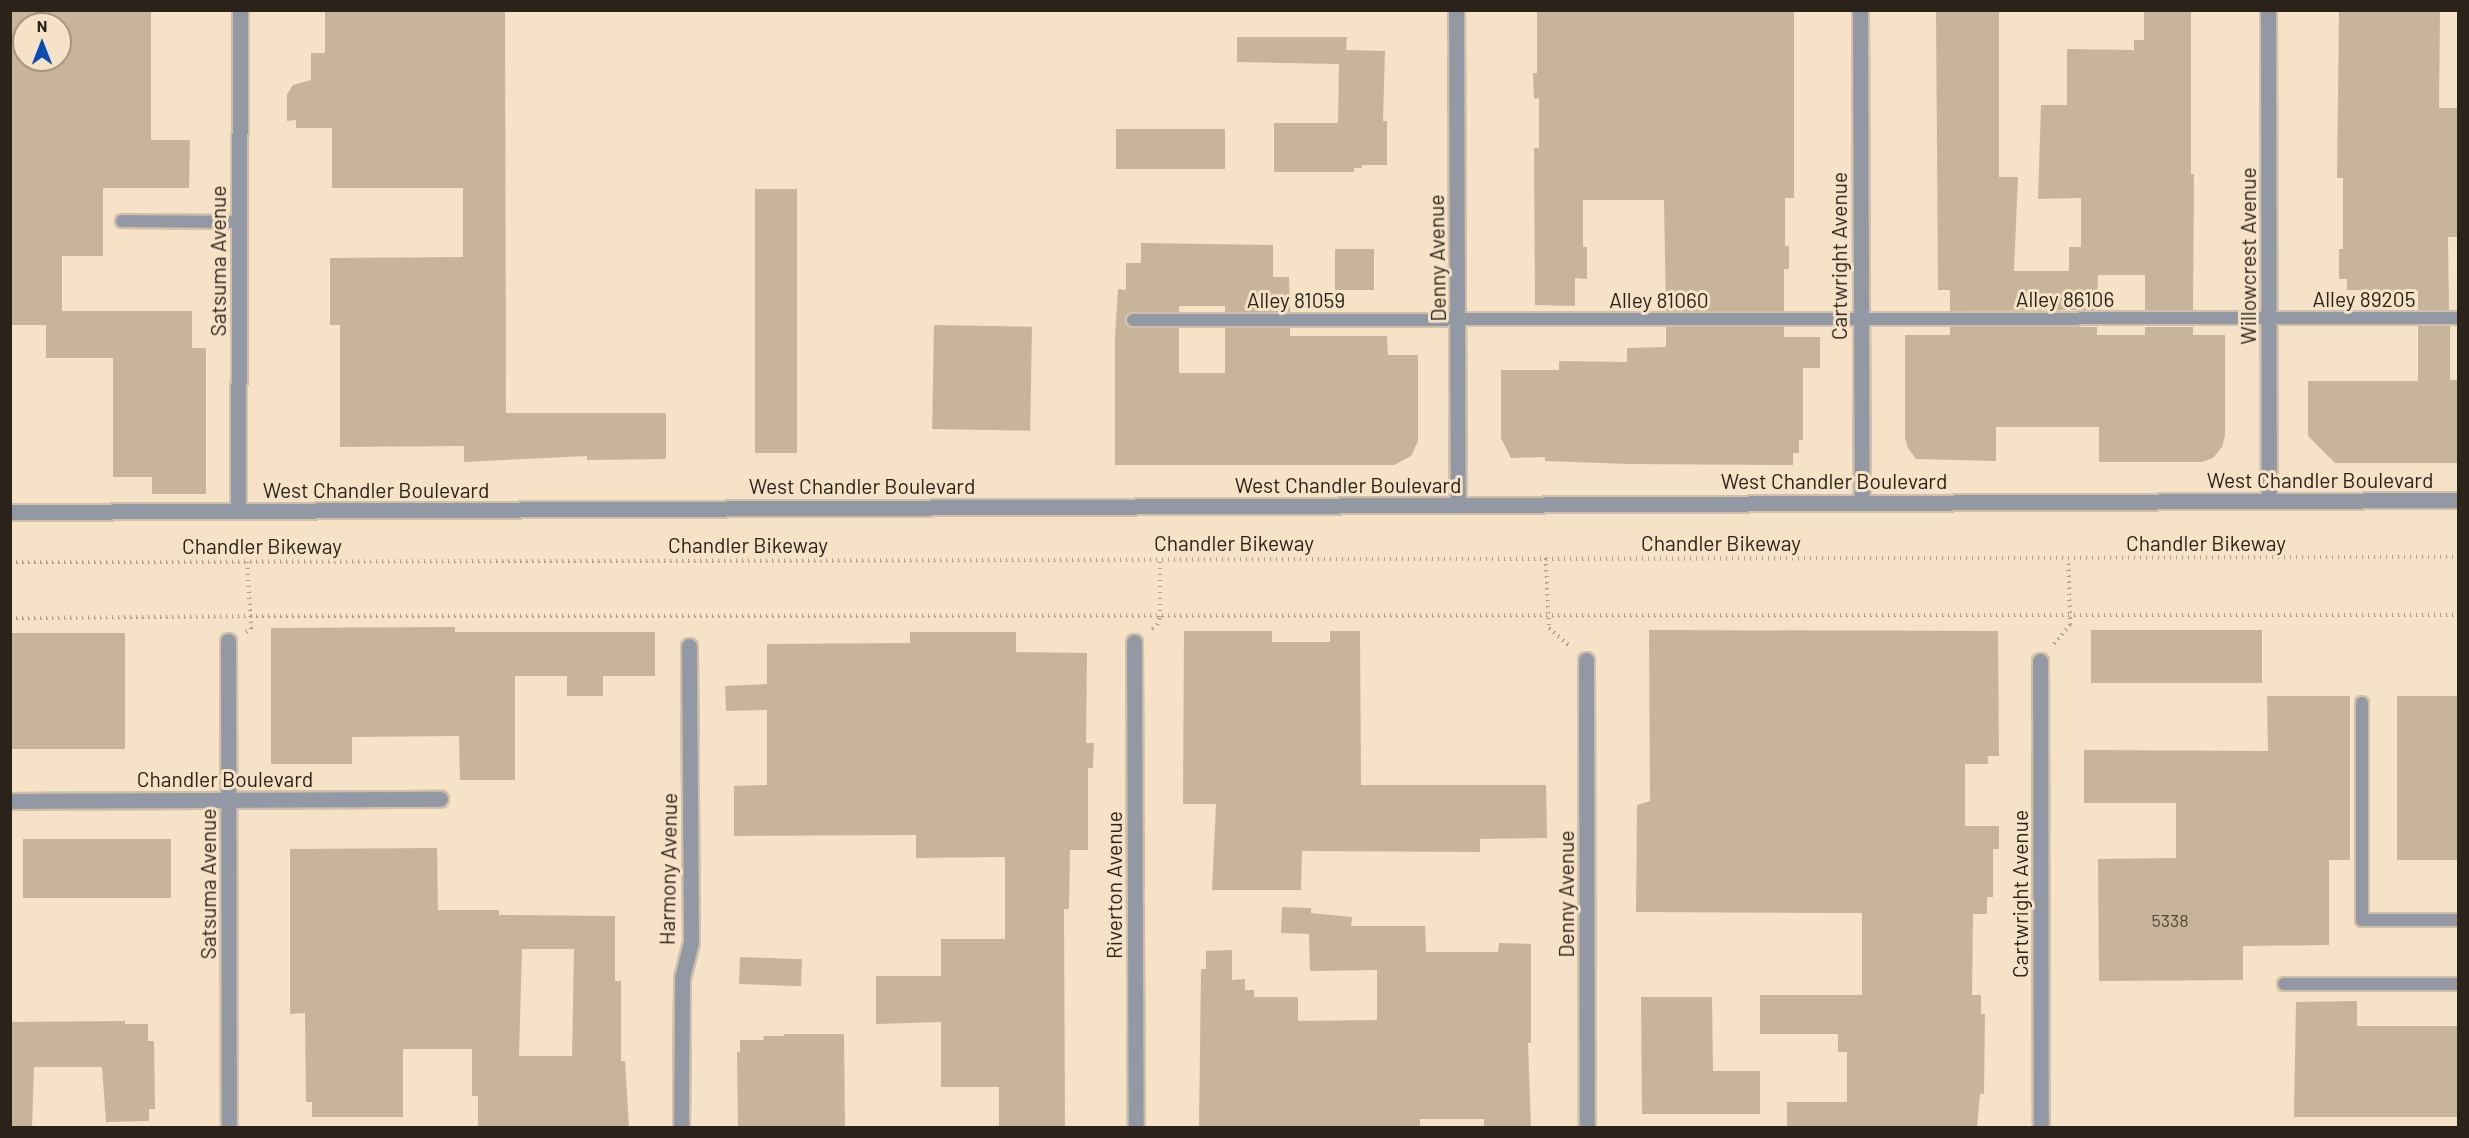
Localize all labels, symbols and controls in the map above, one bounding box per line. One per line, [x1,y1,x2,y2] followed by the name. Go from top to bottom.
[12,12,72,72] north arrow
[37,16,47,35] text: N
[2235,167,2261,345] street label: Willowcrest Avenue
[1826,172,1852,340] street label: Cartwright Avenue
[205,186,231,336] street label: Satsuma Avenue
[1423,194,1451,322] street label: Denny Avenue
[2016,286,2114,312] street label: Alley 86106
[2312,286,2416,312] street label: Alley 89205
[1247,287,1345,313] street label: Alley 81059
[1609,287,1709,313] street label: Alley 81060
[2207,467,2433,493] street label: West Chandler Boulevard
[1721,468,1947,494] street label: West Chandler Boulevard
[1235,472,1461,498] street label: West Chandler Boulevard
[749,473,975,499] street label: West Chandler Boulevard
[263,477,489,503] street label: West Chandler Boulevard
[1154,530,1314,556] street label: Chandler Bikeway
[1641,530,1801,556] street label: Chandler Bikeway
[2126,530,2286,556] street label: Chandler Bikeway
[668,532,828,558] street label: Chandler Bikeway
[182,533,342,559] street label: Chandler Bikeway
[137,766,313,792] street label: Chandler Boulevard
[654,793,682,945] street label: Harmony Avenue
[195,809,221,959] street label: Satsuma Avenue
[2007,810,2033,978] street label: Cartwright Avenue
[1101,811,1127,959] street label: Riverton Avenue
[1553,830,1579,958] street label: Denny Avenue
[2151,909,2189,931] house number: 5338

